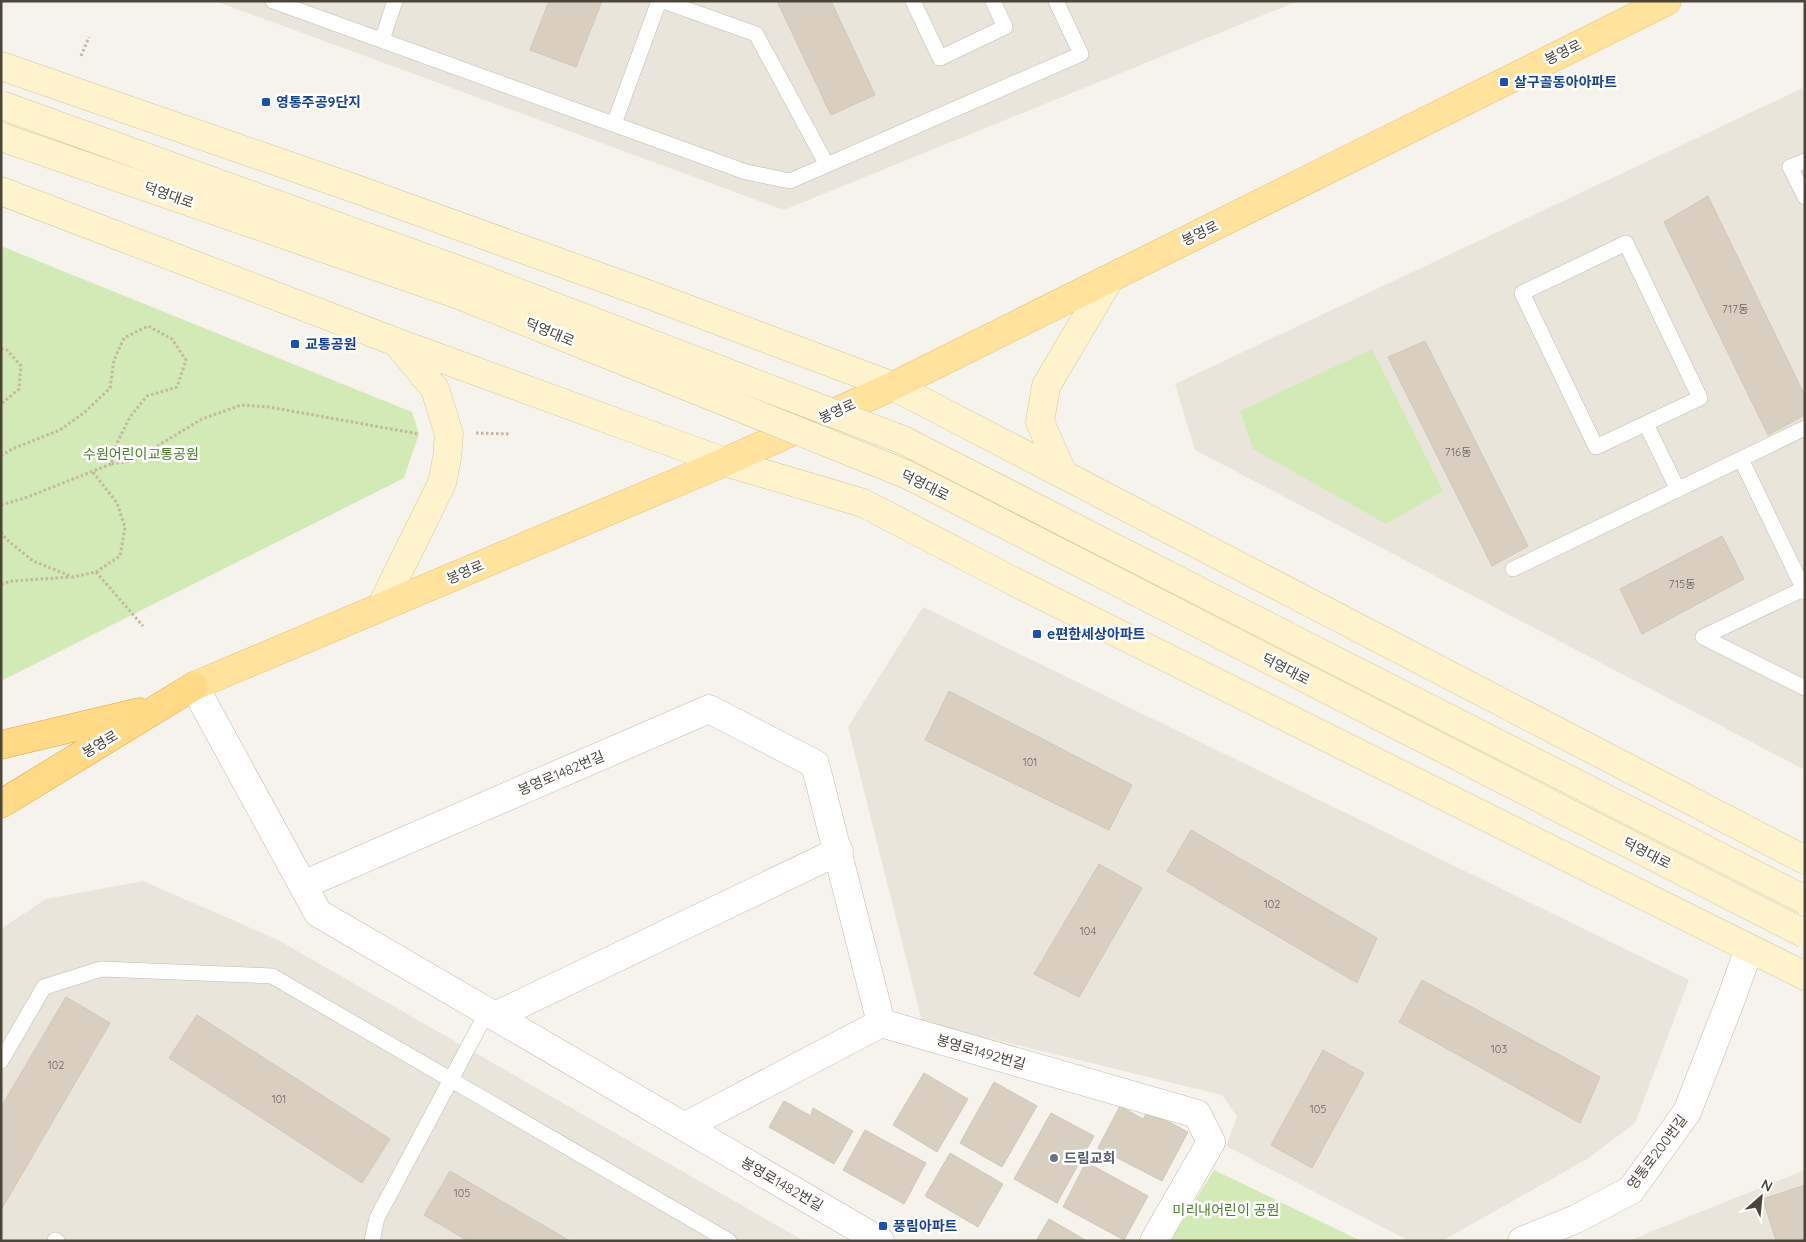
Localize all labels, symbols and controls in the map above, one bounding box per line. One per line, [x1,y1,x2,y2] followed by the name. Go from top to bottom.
[1542,35,1584,69] street label: 봉영로
[1514,73,1617,91] place label: 살구골동아아파트
[1498,76,1510,88] marker: 살구골동아아파트
[276,93,361,111] place label: 영통주공9단지
[260,96,272,108] marker: 영통주공9단지
[142,178,196,212] street label: 덕영대로
[1179,216,1221,250] street label: 봉영로
[1722,302,1748,316] house number: 717동
[523,314,577,350] street label: 덕영대로
[305,335,357,353] place label: 교통공원
[289,338,301,350] marker: 교통공원
[816,395,858,427] street label: 봉영로
[83,445,199,463] park label: 수원어린이교통공원
[1445,445,1471,459] house number: 716동
[898,466,952,504] street label: 덕영대로
[444,556,486,588] street label: 봉영로
[1669,577,1695,591] house number: 715동
[1047,625,1146,643] place label: e편한세상아파트
[1031,628,1043,640] marker: e편한세상아파트
[1259,649,1313,689] street label: 덕영대로
[79,726,121,762] street label: 봉영로
[515,747,607,799] street label: 봉영로1482번길
[1023,755,1037,769] house number: 101
[1620,833,1674,873] street label: 덕영대로
[1264,897,1280,911] house number: 102
[1080,924,1096,938] house number: 104
[934,1031,1028,1073] street label: 봉영로1492번길
[1491,1042,1507,1056] house number: 103
[48,1058,64,1072] house number: 102
[272,1092,286,1106] house number: 101
[1310,1102,1326,1116] house number: 105
[1623,1111,1691,1193] street label: 영통로200번길
[1064,1149,1116,1167] place label: 드림교회
[1048,1152,1060,1164] marker: 드림교회
[738,1153,826,1215] street label: 봉영로1482번길
[1736,1172,1786,1222] north arrow
[1758,1175,1776,1196] text: N
[454,1186,470,1200] house number: 105
[1173,1201,1279,1219] park label: 미리내어린이 공원
[893,1217,958,1235] place label: 풍림아파트
[877,1220,889,1232] marker: 풍림아파트

